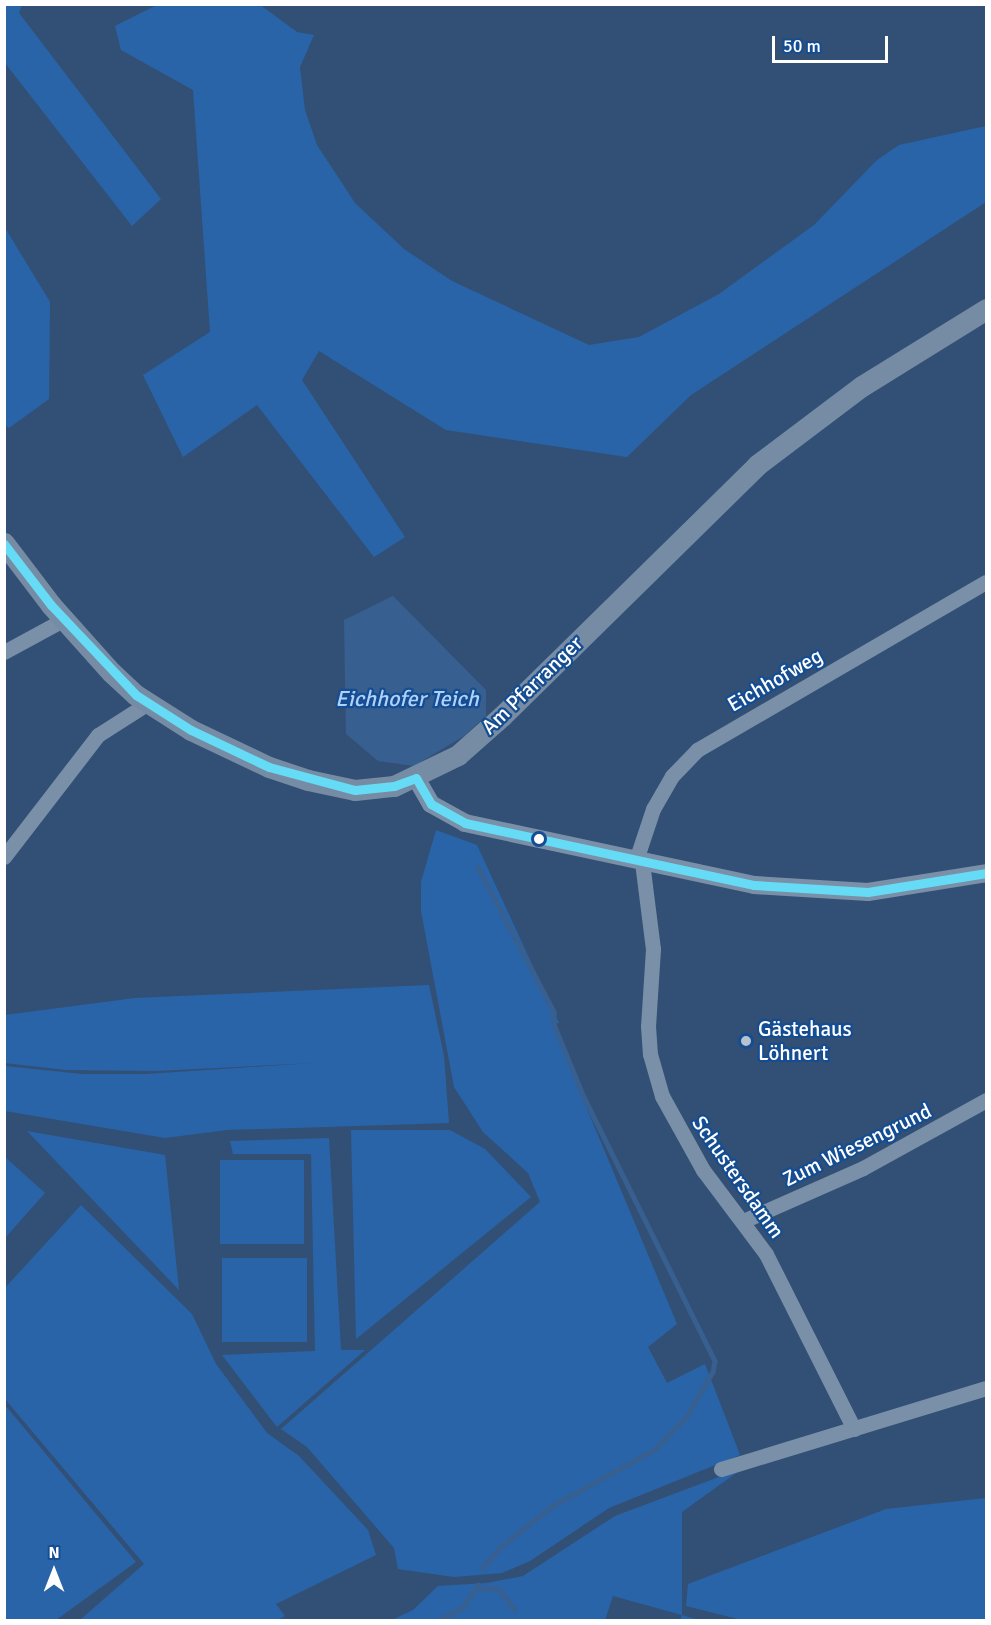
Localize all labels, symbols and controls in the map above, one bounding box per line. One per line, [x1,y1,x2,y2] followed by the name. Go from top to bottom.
[775,24,890,62] scale bar
[783,35,821,57] text: 50 m
[476,631,588,739] street label: Am Pfarranger
[723,643,827,717] street label: Eichhofweg
[335,686,479,712] water label: Eichhofer Teich
[533,833,545,845] unlabelled marker
[758,1016,852,1066] place label: Gästehaus Löhnert
[739,1034,753,1048] marker: Gästehaus Löhnert
[779,1098,935,1192] street label: Zum Wiesengrund
[687,1111,789,1243] street label: Schustersdamm
[24,1541,84,1601] north arrow
[48,1543,60,1563] text: N

